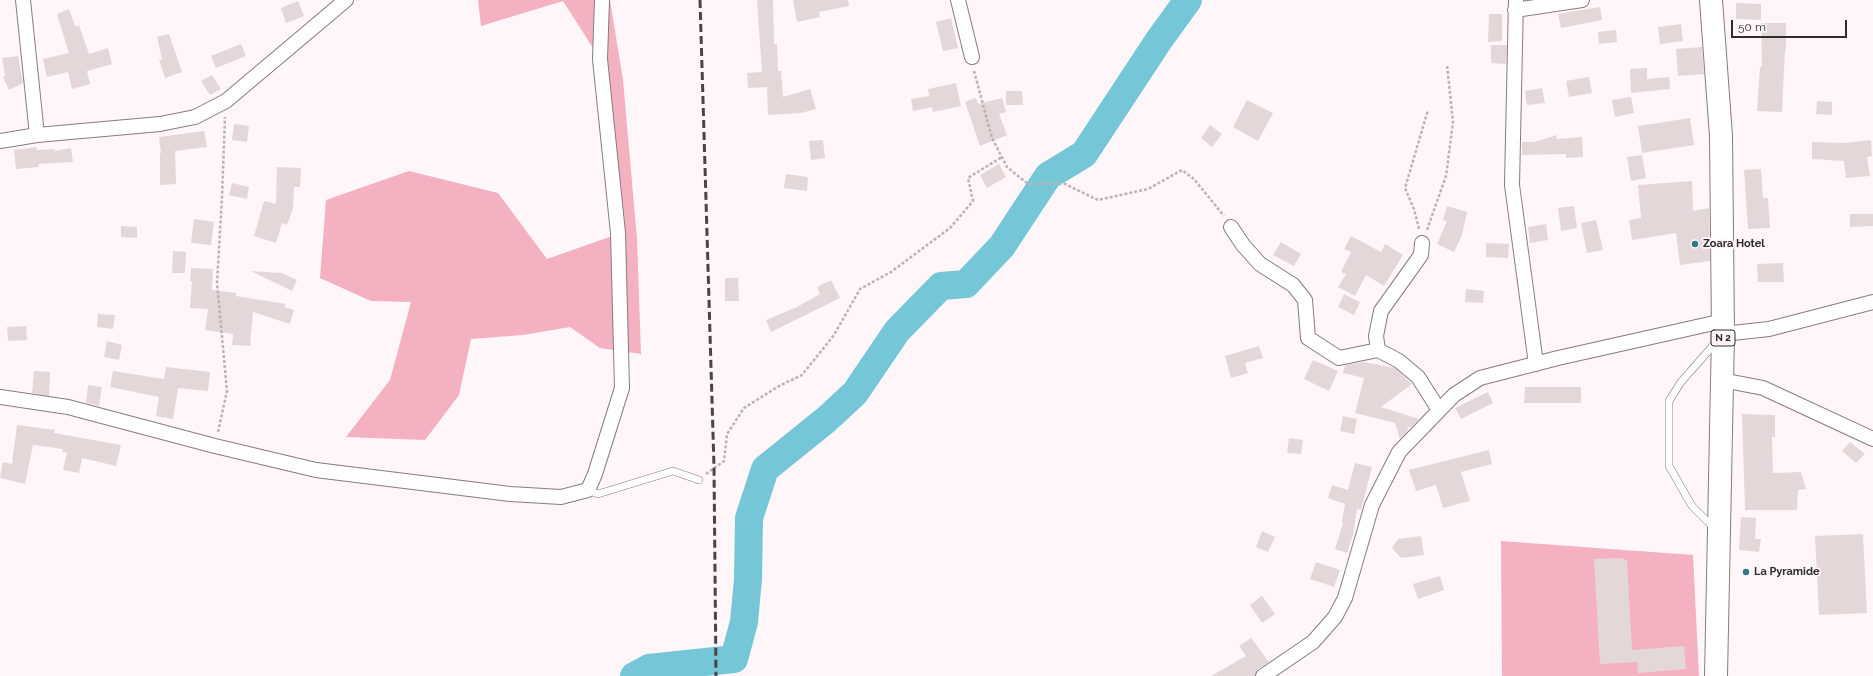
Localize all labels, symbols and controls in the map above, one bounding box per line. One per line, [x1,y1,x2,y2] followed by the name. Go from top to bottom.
[1733,12,1849,38] scale bar
[1738,20,1766,34] text: 50 m
[1703,237,1765,251] place label: Zoara Hotel
[1690,239,1700,249] marker: Zoara Hotel
[1711,330,1735,346] road number: N 2
[1754,565,1820,579] place label: La Pyramide
[1741,567,1751,577] marker: La Pyramide

